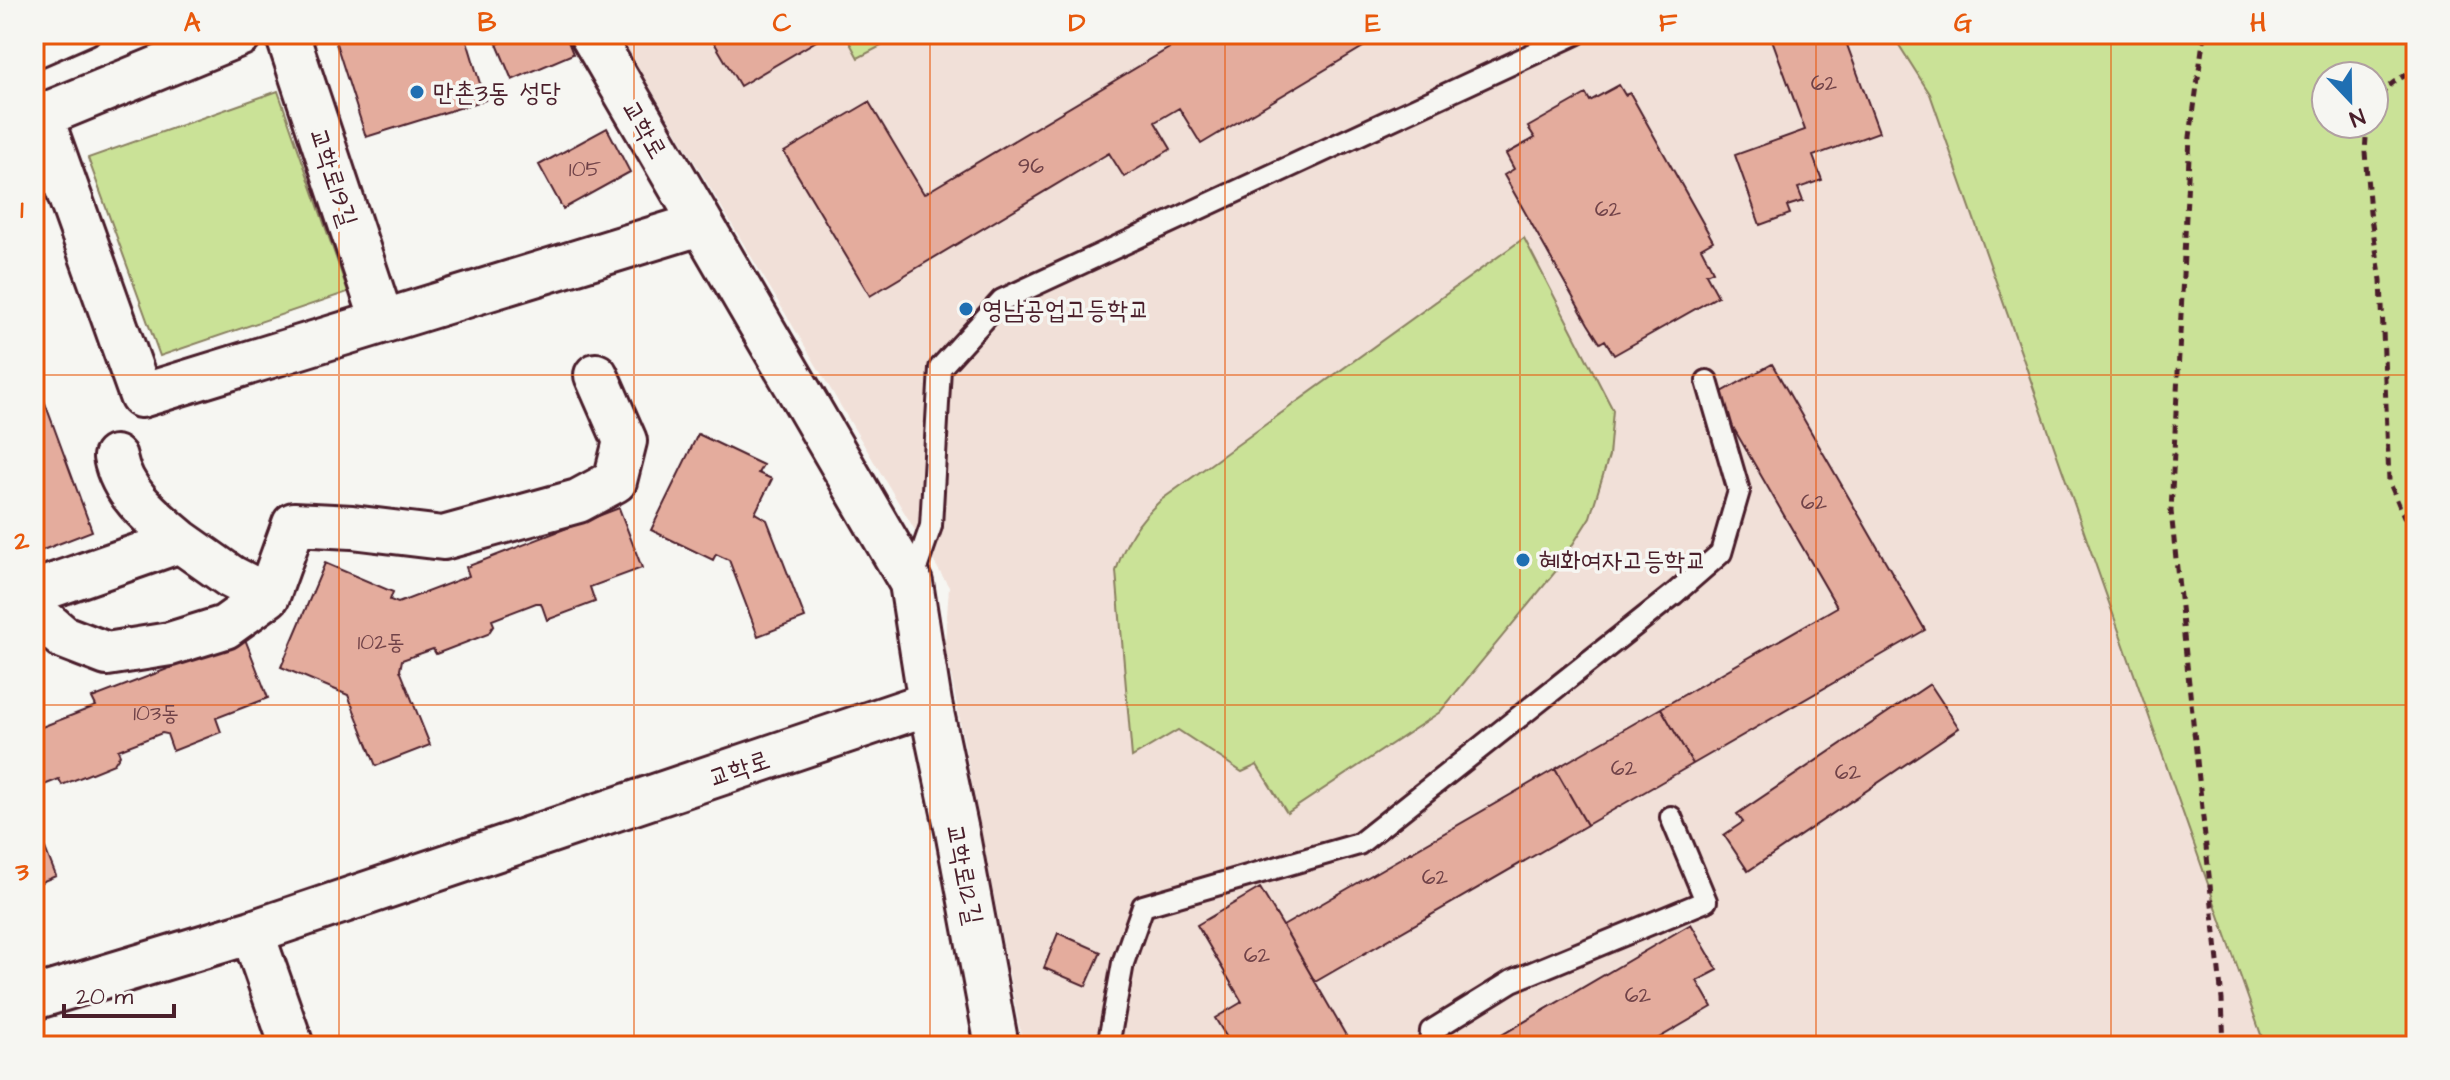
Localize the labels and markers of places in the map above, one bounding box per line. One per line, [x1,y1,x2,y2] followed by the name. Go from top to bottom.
[433,75,561,111] place label: 만촌3동 성당
[408,83,426,101] marker: 만촌3동 성당
[982,292,1149,328] place label: 영남공업고등학교
[957,300,975,318] marker: 영남공업고등학교
[1539,543,1706,579] place label: 혜화여자고등학교
[1514,551,1532,569] marker: 혜화여자고등학교

